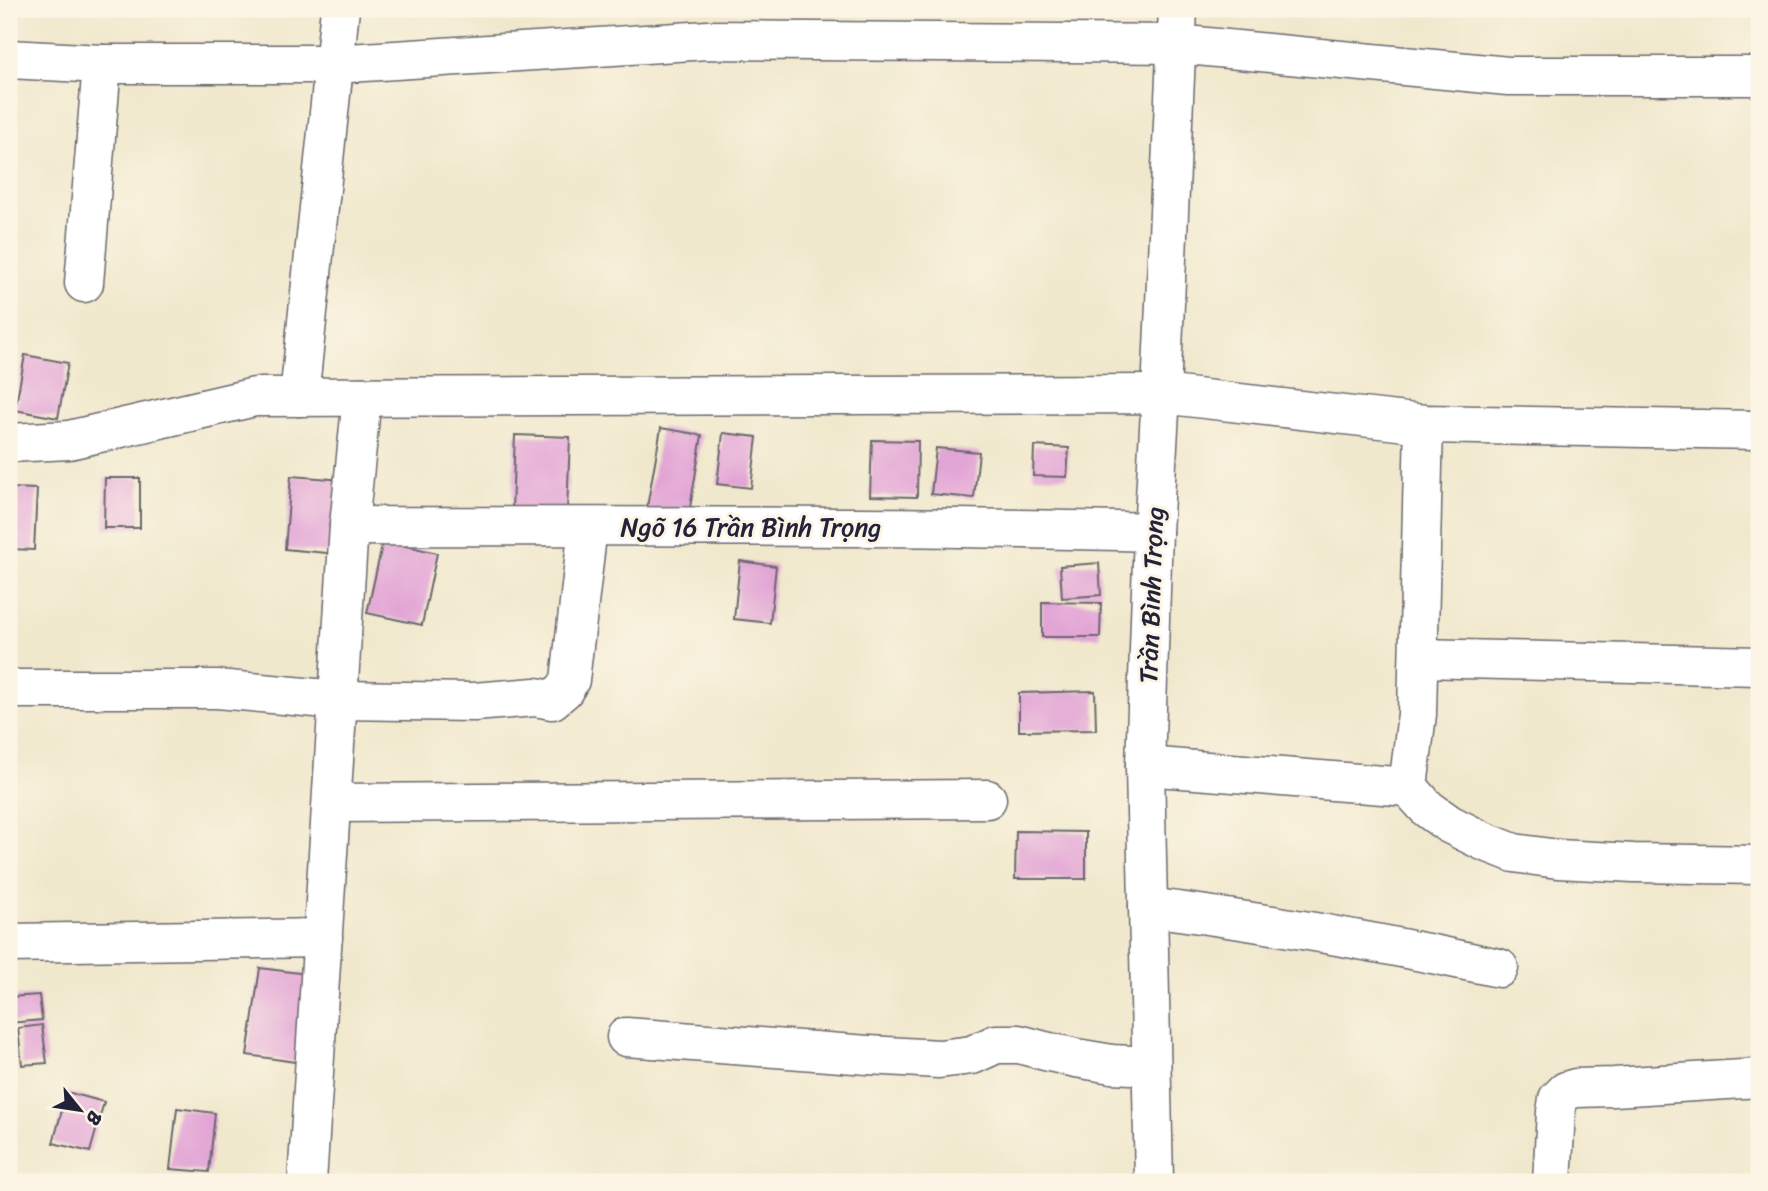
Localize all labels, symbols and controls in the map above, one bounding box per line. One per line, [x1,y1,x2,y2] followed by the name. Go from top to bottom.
[621,504,881,550] street label: Ngõ 16 Trần Bình Trọng
[1125,506,1177,684] street label: Trần Bình Trọng
[46,1076,116,1146] north arrow
[77,1105,112,1132] text: B

